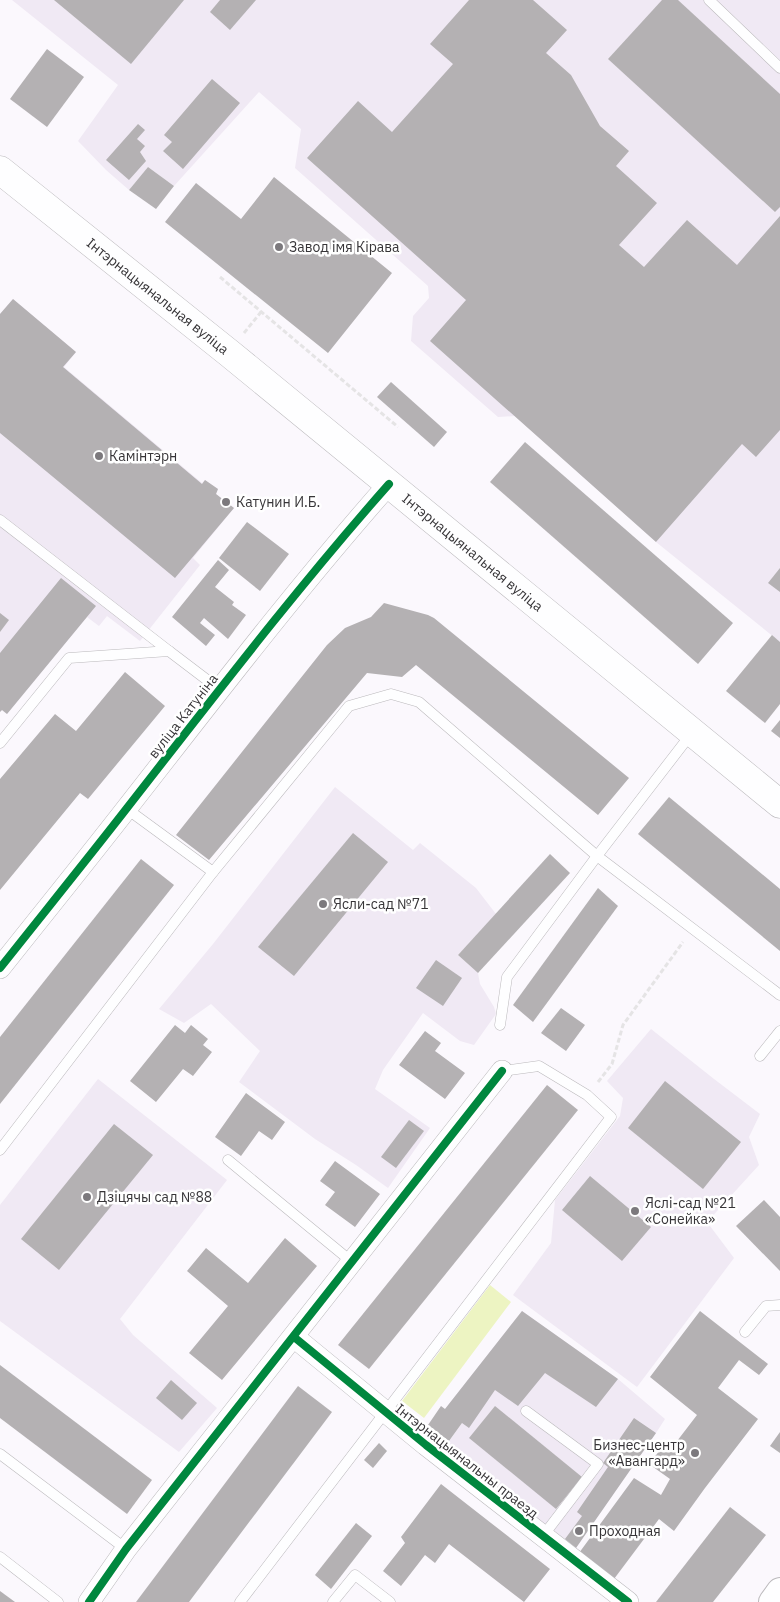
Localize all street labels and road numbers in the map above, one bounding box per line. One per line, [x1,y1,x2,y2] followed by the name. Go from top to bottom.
[83,234,233,359] street label: Інтэрнацыянальная вуліца
[399,489,547,616] street label: Інтэрнацыянальная вуліца
[144,670,222,762] street label: вуліца Катуніна
[392,1399,542,1523] street label: Інтэрнацыянальны праезд

